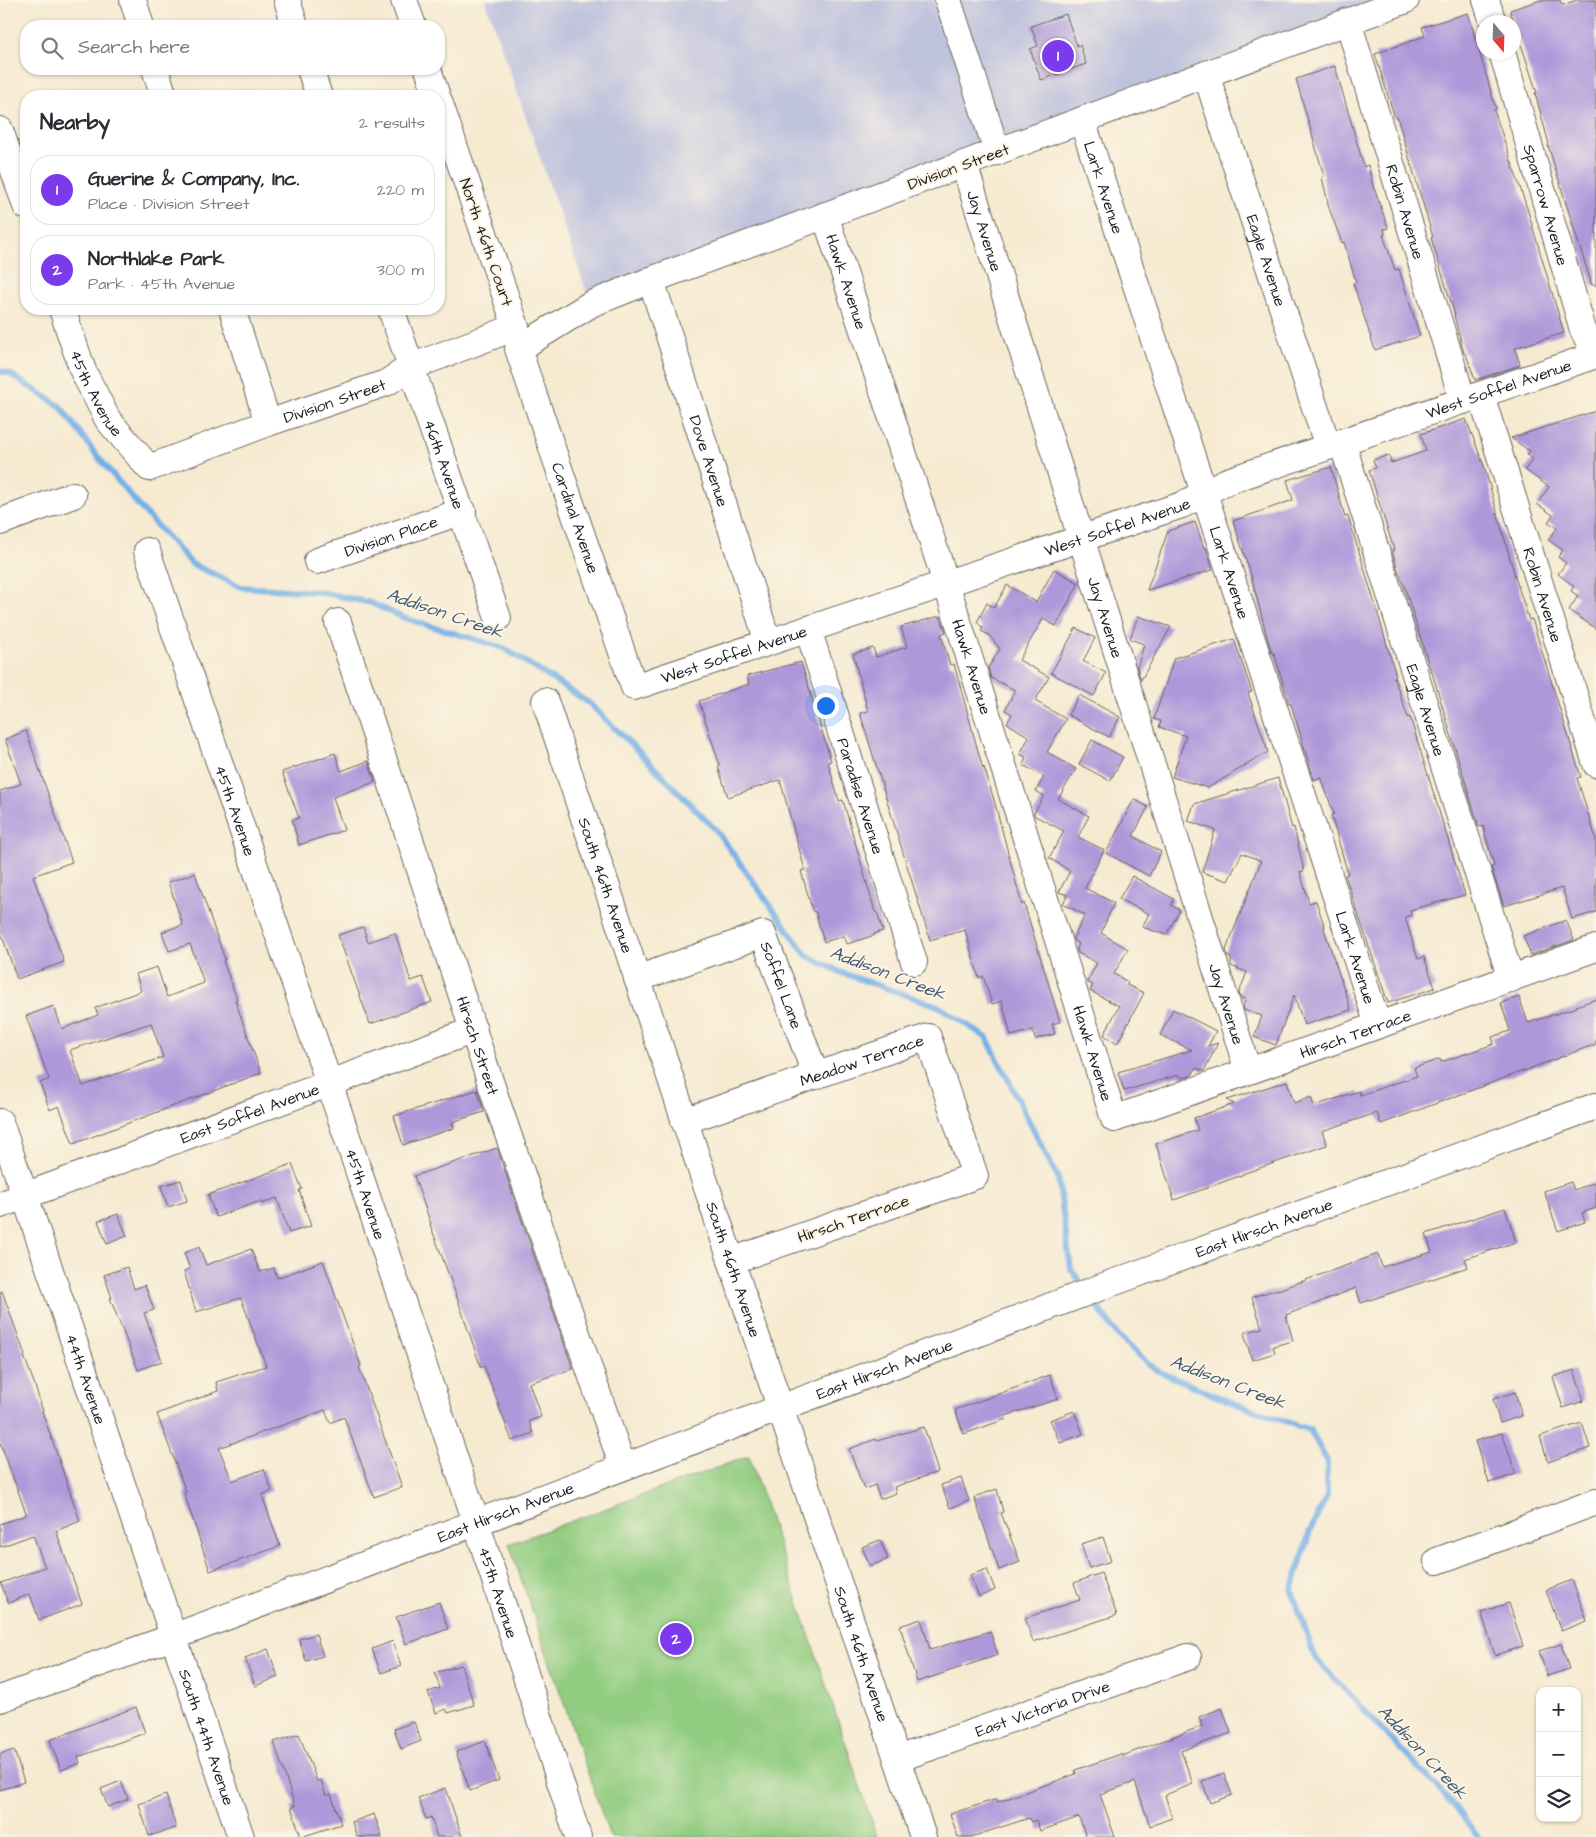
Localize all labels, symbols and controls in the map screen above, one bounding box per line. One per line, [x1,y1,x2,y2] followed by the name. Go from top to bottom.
[1476,15,1521,60] north arrow
[20,20,445,75] search box
[38,34,66,62] icon: search
[78,34,190,61] text: Search here
[1042,37,1074,75] pin: 1
[40,108,110,137] text: Nearby
[359,112,425,134] text: 2 results
[904,138,1013,196] street label: Division Street
[1078,139,1129,237] street label: Lark Avenue
[1517,142,1574,268] street label: Sparrow Avenue
[1380,162,1430,262] street label: Robin Avenue
[88,166,299,193] text: Guerine & Company, Inc.
[454,175,518,310] street label: North 46th Court
[56,179,58,201] text: 1
[377,179,424,201] text: 220 m
[961,188,1007,275] street label: Jay Avenue
[88,193,249,215] text: Place · Division Street
[1241,212,1291,310] street label: Eagle Avenue
[820,231,872,333] street label: Hawk Avenue
[88,246,224,273] text: Northlake Park
[52,259,62,281] text: 2
[377,259,424,281] text: 300 m
[88,273,235,295] text: Park · 45th Avenue
[65,347,128,442] street label: 45th Avenue
[1423,354,1575,424] street label: West Soffel Avenue
[281,374,389,429] street label: Division Street
[683,413,734,510] street label: Dove Avenue
[418,416,470,512] street label: 46th Avenue
[546,460,604,577] street label: Cardinal Avenue
[1042,492,1195,562] street label: West Soffel Avenue
[342,510,441,563] street label: Division Place
[1204,524,1255,622] street label: Lark Avenue
[1517,545,1567,645] street label: Robin Avenue
[1082,574,1128,661] street label: Jay Avenue
[383,582,507,645] water label: Addison Creek
[946,616,997,718] street label: Hawk Avenue
[658,620,810,689] street label: West Soffel Avenue
[1401,662,1450,759] street label: Eagle Avenue
[813,693,839,719] your location
[831,735,889,857] street label: Paradise Avenue
[209,762,261,859] street label: 45th Avenue
[572,815,638,957] street label: South 46th Avenue
[1330,908,1380,1007] street label: Lark Avenue
[755,938,807,1032] street label: Soffel Lane
[827,940,950,1007] water label: Addison Creek
[1203,961,1249,1048] street label: Jay Avenue
[451,993,504,1098] street label: Hirsch Street
[1067,1003,1118,1104] street label: Hawk Avenue
[1297,1004,1414,1064] street label: Hirsch Terrace
[797,1029,927,1092] street label: Meadow Terrace
[177,1078,323,1149] street label: East Soffel Avenue
[340,1145,391,1243] street label: 45th Avenue
[795,1189,912,1248] street label: Hirsch Terrace
[1193,1193,1336,1263] street label: East Hirsch Avenue
[700,1199,766,1341] street label: South 46th Avenue
[60,1331,111,1428] street label: 44th Avenue
[813,1334,956,1405] street label: East Hirsch Avenue
[1167,1349,1290,1416] water label: Addison Creek
[435,1477,577,1548] street label: East Hirsch Avenue
[473,1544,523,1641] street label: 45th Avenue
[828,1583,894,1725] street label: South 46th Avenue
[660,1620,692,1658] pin: 2
[173,1666,240,1809] street label: South 44th Avenue
[973,1675,1113,1743] street label: East Victoria Drive
[1536,1687,1581,1822] map controls
[1536,1687,1581,1732] button: +
[1372,1699,1474,1806] water label: Addison Creek
[1536,1732,1581,1777] button: −
[1536,1777,1581,1822] button: layers

